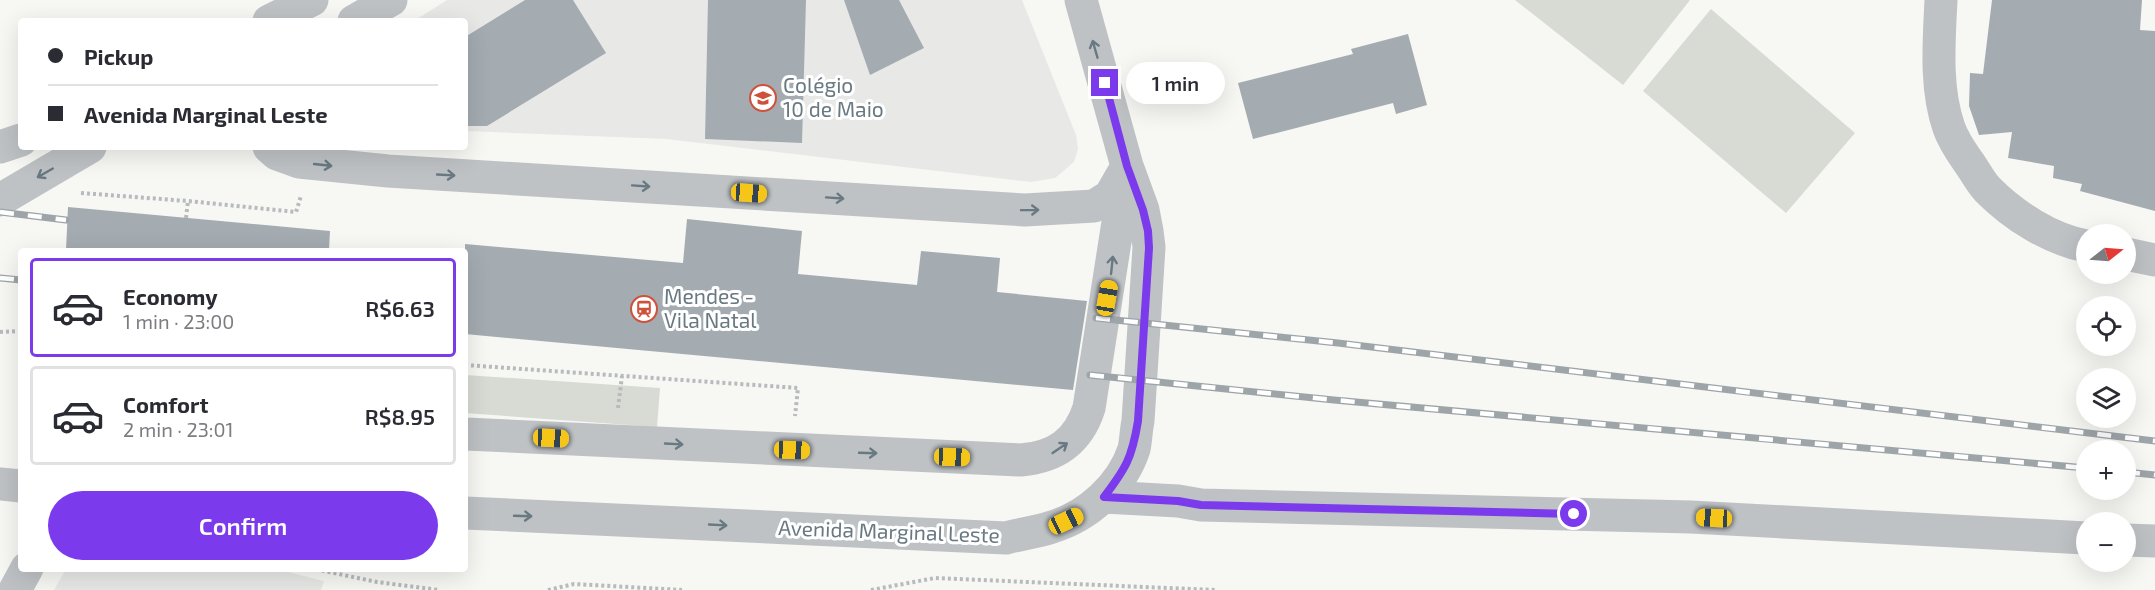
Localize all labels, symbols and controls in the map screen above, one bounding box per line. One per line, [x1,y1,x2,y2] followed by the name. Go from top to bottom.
[1089,40,1100,59] one-way arrow
[84,43,153,69] text: Pickup
[1126,62,1225,104] callout: 1 min
[1091,69,1118,96] route end
[1152,71,1199,95] text: 1 min
[783,72,884,121] place label: Colégio 10 de Maio
[748,83,778,113] school or university icon: Colégio 10 de Maio
[84,101,328,127] text: Avenida Marginal Leste
[313,160,333,171] one-way arrow
[37,168,54,180] one-way arrow
[436,169,456,180] one-way arrow
[630,181,650,192] one-way arrow
[730,183,768,203] car
[825,193,845,204] one-way arrow
[1019,204,1039,216] one-way arrow
[2076,224,2136,284] north arrow
[2076,224,2136,572] map controls
[1107,256,1118,276] one-way arrow
[1095,279,1119,317] car
[51,281,105,335] icon: car
[123,283,218,309] text: Economy
[664,283,757,332] place label: Mendes - Vila Natal
[629,294,659,324] station icon: Mendes - Vila Natal
[365,295,435,321] text: R$6.63
[2076,296,2136,356] button: locate
[123,309,234,333] text: 1 min · 23:00
[2076,368,2136,428] button: layers
[51,389,105,443] icon: car
[123,391,208,417] text: Comfort
[365,403,435,429] text: R$8.95
[123,417,234,441] text: 2 min · 23:01
[533,428,569,448] car
[663,439,683,450] one-way arrow
[774,440,810,460] car
[2076,440,2136,500] button: +
[1052,441,1069,454] one-way arrow
[934,447,970,467] car
[858,448,878,459] one-way arrow
[48,491,438,560] button: Confirm
[1560,500,1587,527] route start
[1046,505,1086,537] car
[1696,508,1732,528] car
[513,510,533,521] one-way arrow
[2076,512,2136,572] button: −
[778,514,1000,547] street label: Avenida Marginal Leste
[708,519,728,530] one-way arrow

